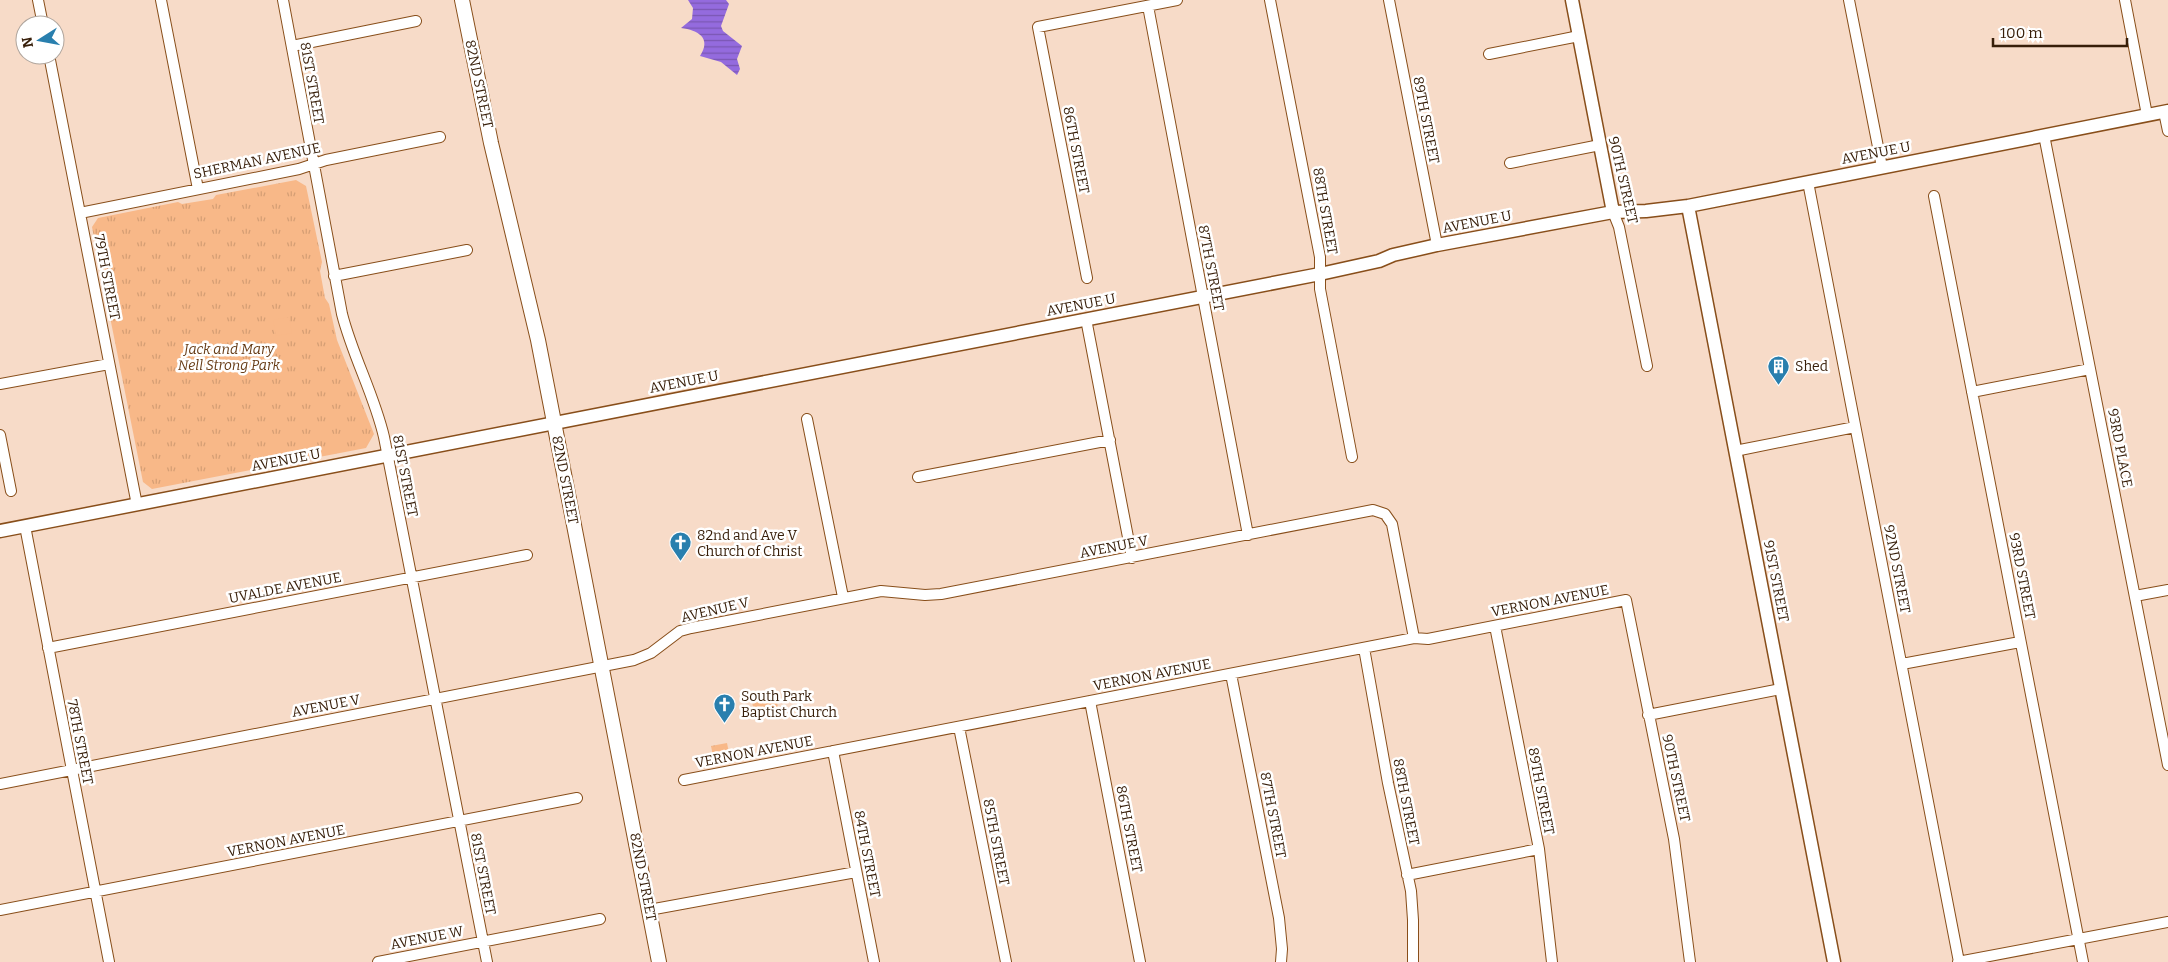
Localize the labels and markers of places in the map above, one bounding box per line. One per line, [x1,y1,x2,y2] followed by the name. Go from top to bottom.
[1767,354,1791,385] building icon: Shed
[1795,358,1828,375] place label: Shed
[697,527,802,560] place label: 82nd and Ave V Church of Christ
[669,531,693,562] church icon: 82nd and Ave V Church of Christ
[741,688,837,721] place label: South Park Baptist Church
[713,692,737,723] church icon: South Park Baptist Church

